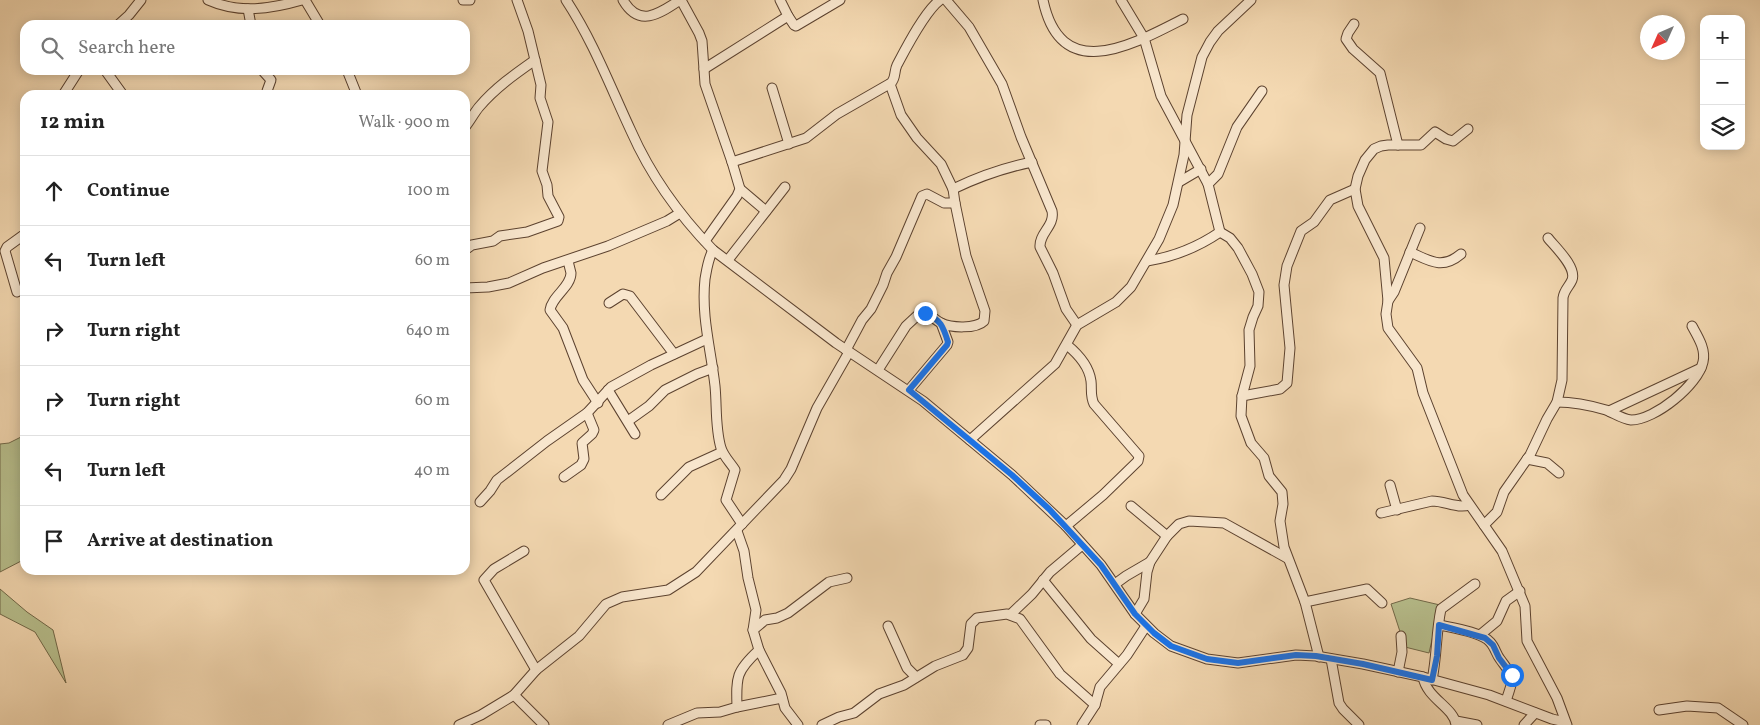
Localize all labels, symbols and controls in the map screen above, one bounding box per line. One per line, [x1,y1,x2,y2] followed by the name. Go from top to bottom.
[1640,15,1685,60] north arrow
[1700,15,1745,150] map controls
[1700,15,1745,60] button: +
[20,20,470,75] search box
[38,34,66,62] icon: search
[78,35,175,61] text: Search here
[1700,60,1745,105] button: −
[1700,105,1745,150] button: layers
[40,108,105,137] text: 12 min
[359,112,450,134] text: Walk · 900 m
[40,177,68,205] icon: ahead
[87,178,170,204] text: Continue
[407,180,450,202] text: 100 m
[40,247,68,275] icon: left
[87,248,166,274] text: Turn left
[415,250,450,272] text: 60 m
[914,302,937,325] route end
[40,317,68,345] icon: right
[87,318,180,344] text: Turn right
[406,320,450,342] text: 640 m
[40,387,68,415] icon: right
[87,388,180,414] text: Turn right
[415,390,450,412] text: 60 m
[40,457,68,485] icon: left
[87,458,166,484] text: Turn left
[414,460,450,482] text: 40 m
[40,527,68,555] icon: arrive
[87,528,273,554] text: Arrive at destination
[1501,664,1524,687] route start

